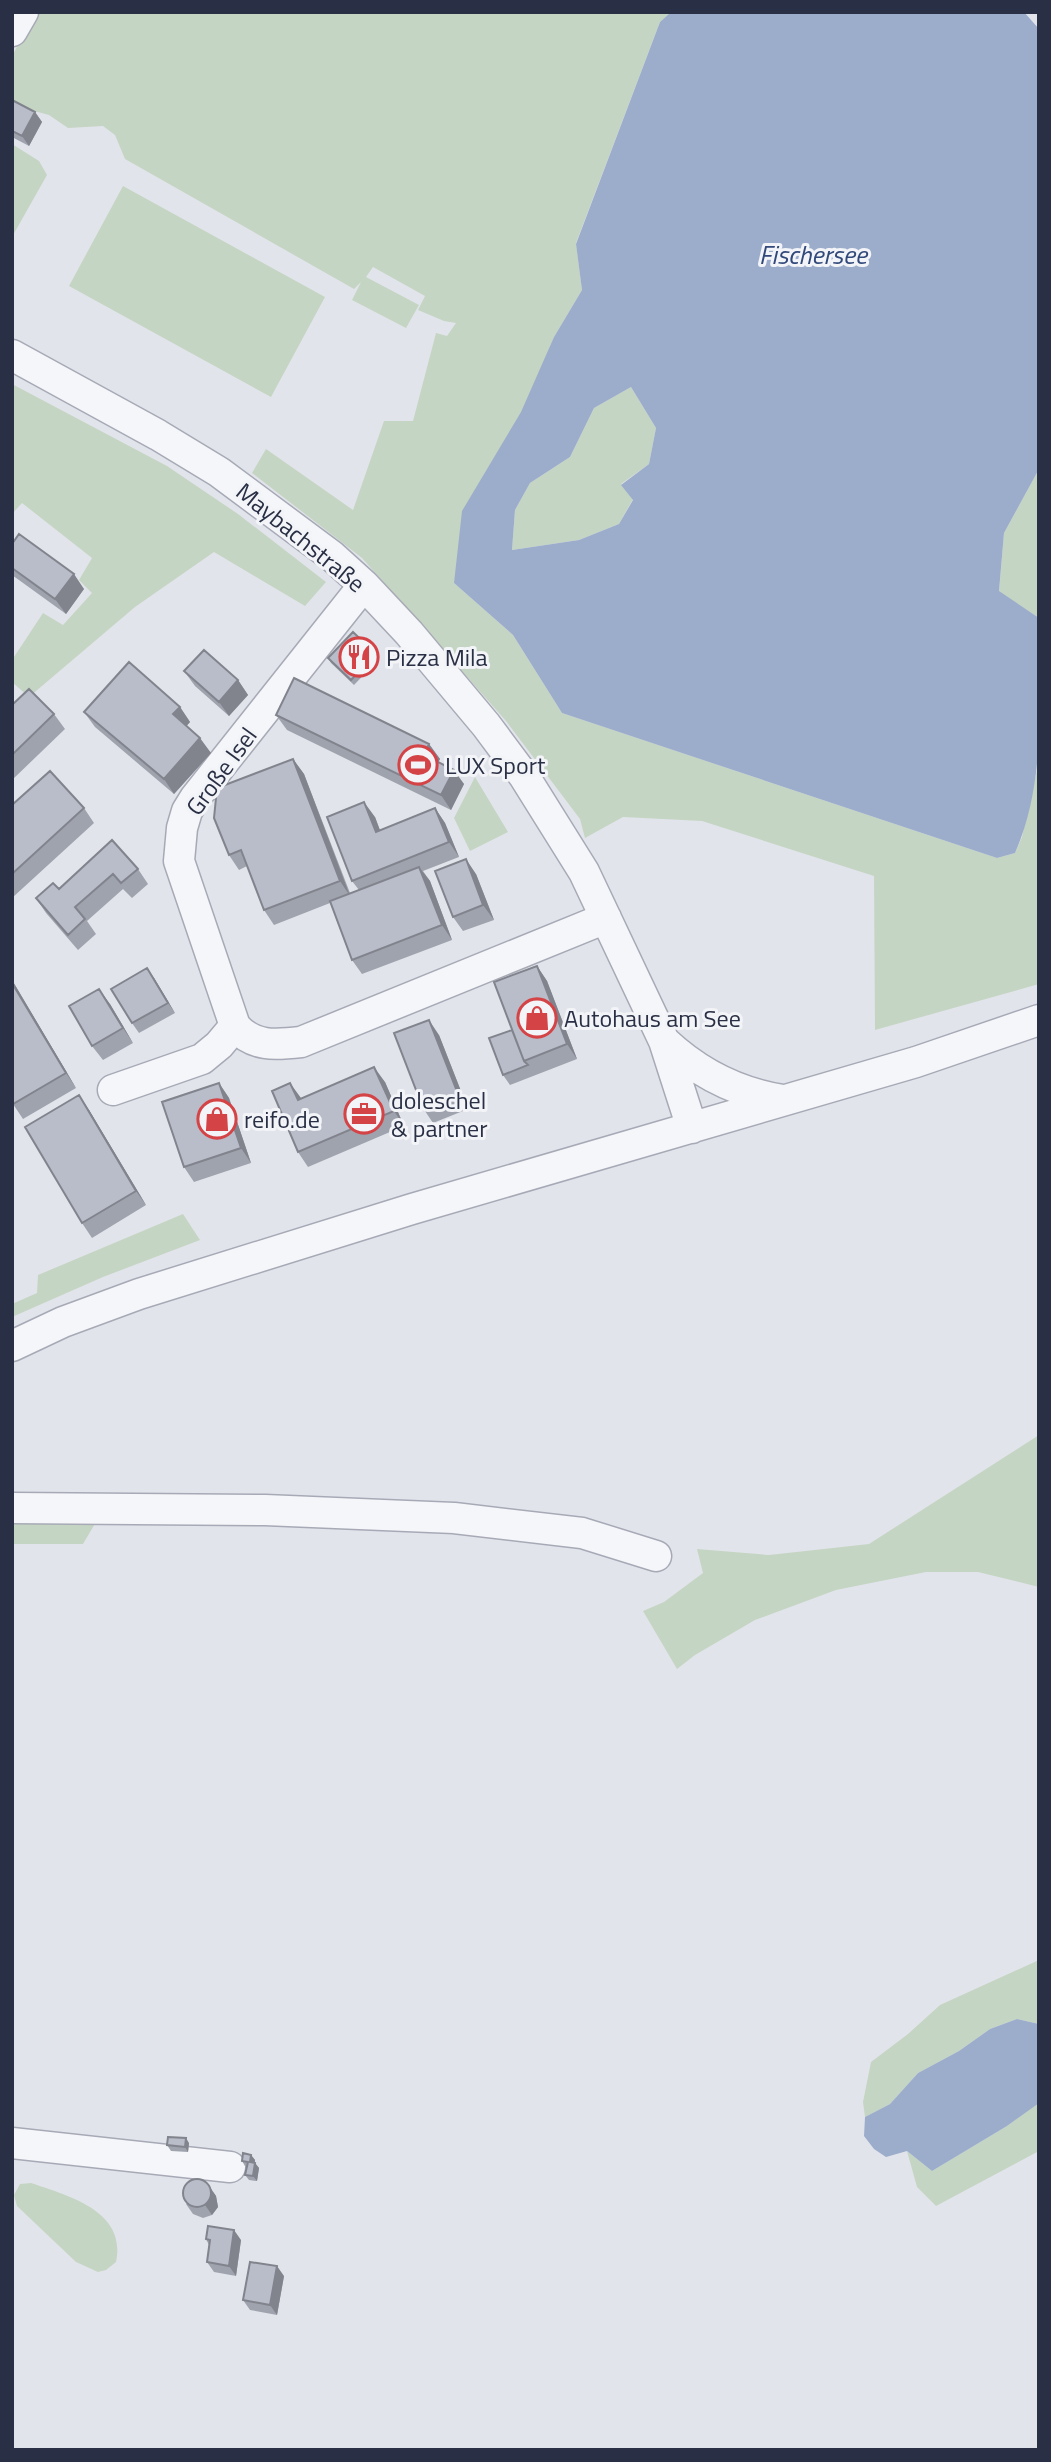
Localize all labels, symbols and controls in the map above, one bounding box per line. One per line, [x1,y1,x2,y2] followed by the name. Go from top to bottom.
[759,235,869,274] water label: Fischersee
[228,473,374,601] street label: Maybachstraße
[338,636,380,678] restaurant icon: Pizza Mila
[386,639,488,675] place label: Pizza Mila
[177,719,265,823] street label: Große Isel
[397,744,439,786] sports icon: LUX Sport
[445,747,546,783] place label: LUX Sport
[516,997,558,1039] shop icon: Autohaus am See
[564,1000,741,1036] place label: Autohaus am See
[391,1082,488,1146] place label: doleschel & partner
[343,1093,385,1135] office icon: doleschel & partner
[196,1098,238,1140] shop icon: reifo.de
[244,1101,320,1137] place label: reifo.de

